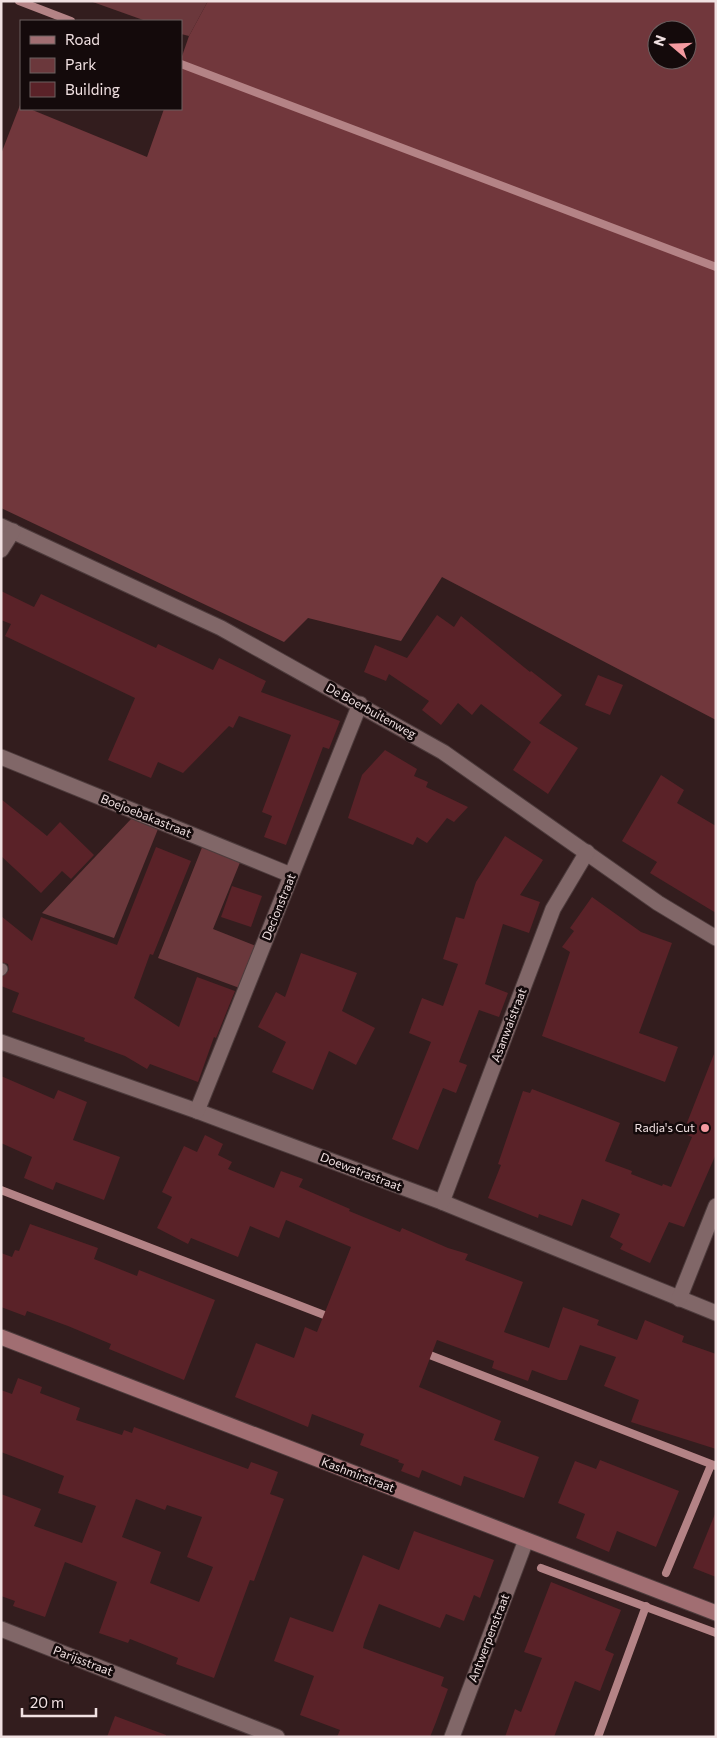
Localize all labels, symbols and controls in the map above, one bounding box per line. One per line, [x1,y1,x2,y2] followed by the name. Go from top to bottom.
[20,20,182,110] legend
[647,20,697,70] north arrow
[65,30,100,48] text: Road
[649,33,669,48] text: N
[65,55,96,73] text: Park
[65,80,120,98] text: Building
[324,680,419,741] street label: De Boerbuitenweg
[99,791,194,840] street label: Boejoebakastraat
[258,871,298,942] street label: Decionstraat
[488,986,529,1064] street label: Asanwaistraat
[634,1120,695,1134] place label: Radja's Cut
[699,1122,711,1134] marker: Radja's Cut
[319,1149,404,1193] street label: Doewatrastraat
[320,1454,397,1494] street label: Kashmirstraat
[465,1591,511,1684] street label: Antwerpenstraat
[52,1642,115,1678] street label: Parijsstraat
[22,1686,96,1718] scale bar
[30,1693,64,1711] text: 20 m

